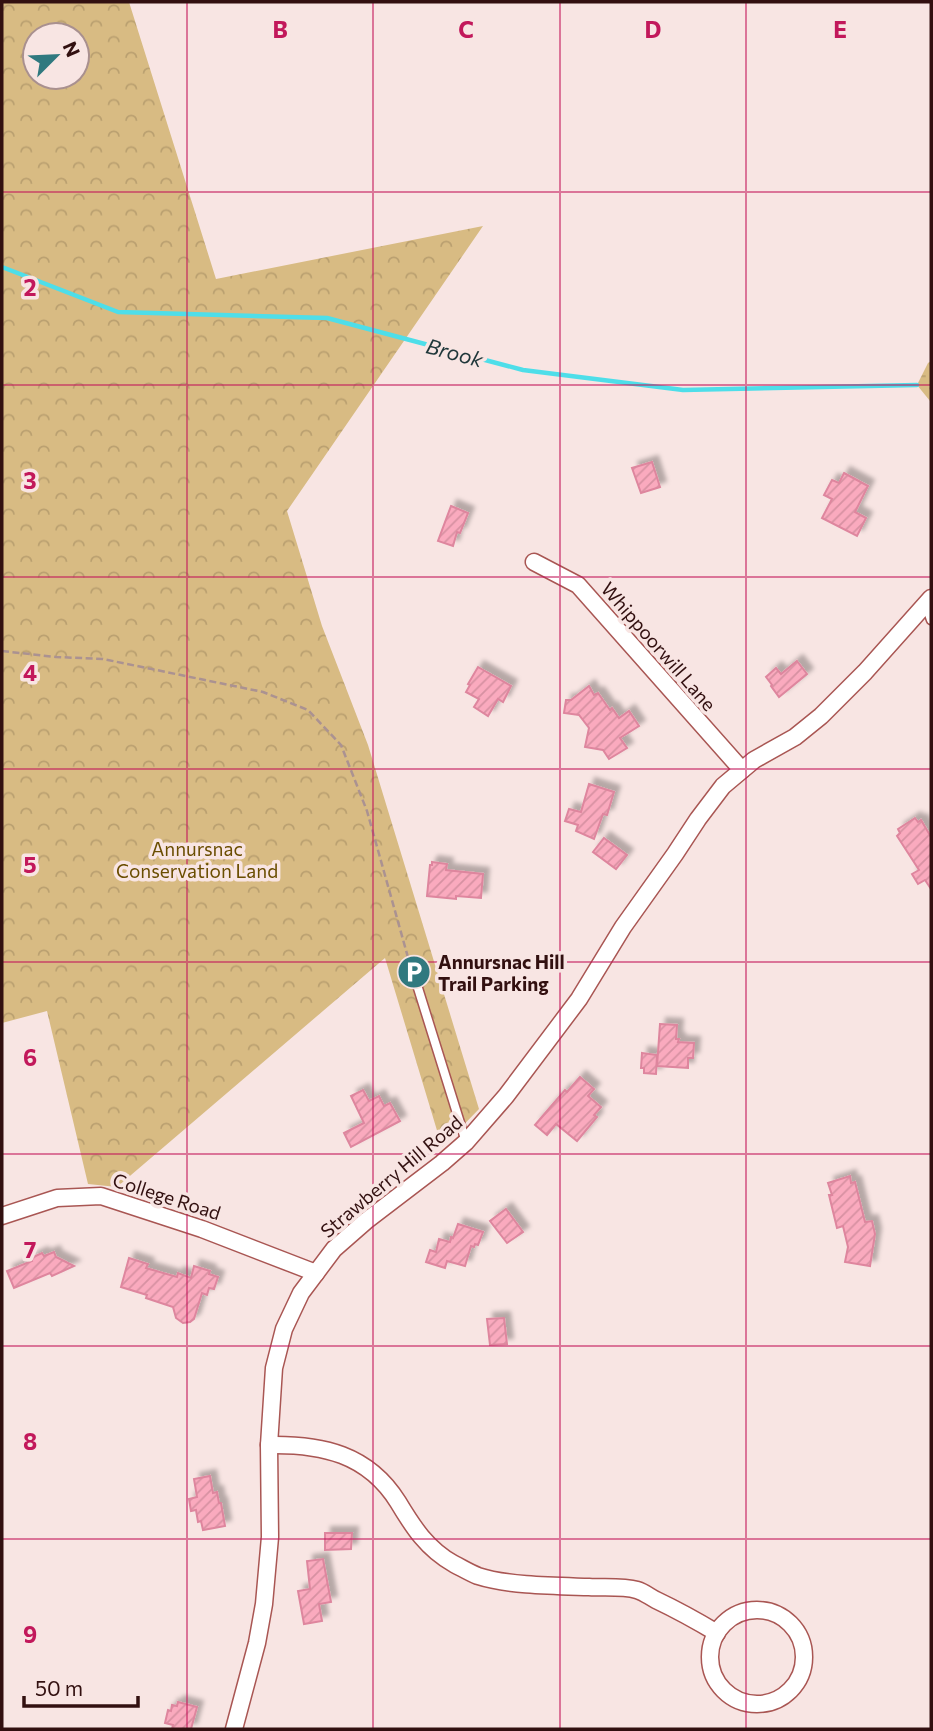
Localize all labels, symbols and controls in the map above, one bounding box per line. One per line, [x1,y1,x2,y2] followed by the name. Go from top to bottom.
[272,15,288,43] text: B
[458,15,474,43] text: C
[645,15,662,43] text: D
[833,15,847,43] text: E
[21,21,91,91] north arrow
[59,38,85,60] text: N
[23,273,37,301] text: 2
[424,332,487,372] water label: Brook
[23,466,37,494] text: 3
[597,577,721,715] street label: Whippoorwill Lane
[23,658,37,686] text: 4
[116,837,278,882] park label: Annursnac Conservation Land
[23,850,37,878] text: 5
[438,950,565,995] place label: Annursnac Hill Trail Parking
[395,953,433,991] parking icon: Annursnac Hill Trail Parking
[23,1043,37,1071] text: 6
[316,1110,466,1242] street label: Strawberry Hill Road
[110,1168,224,1224] street label: College Road
[24,1235,36,1263] text: 7
[23,1427,37,1455] text: 8
[23,1620,37,1648] text: 9
[24,1664,138,1708] scale bar
[35,1675,83,1700] text: 50 m

